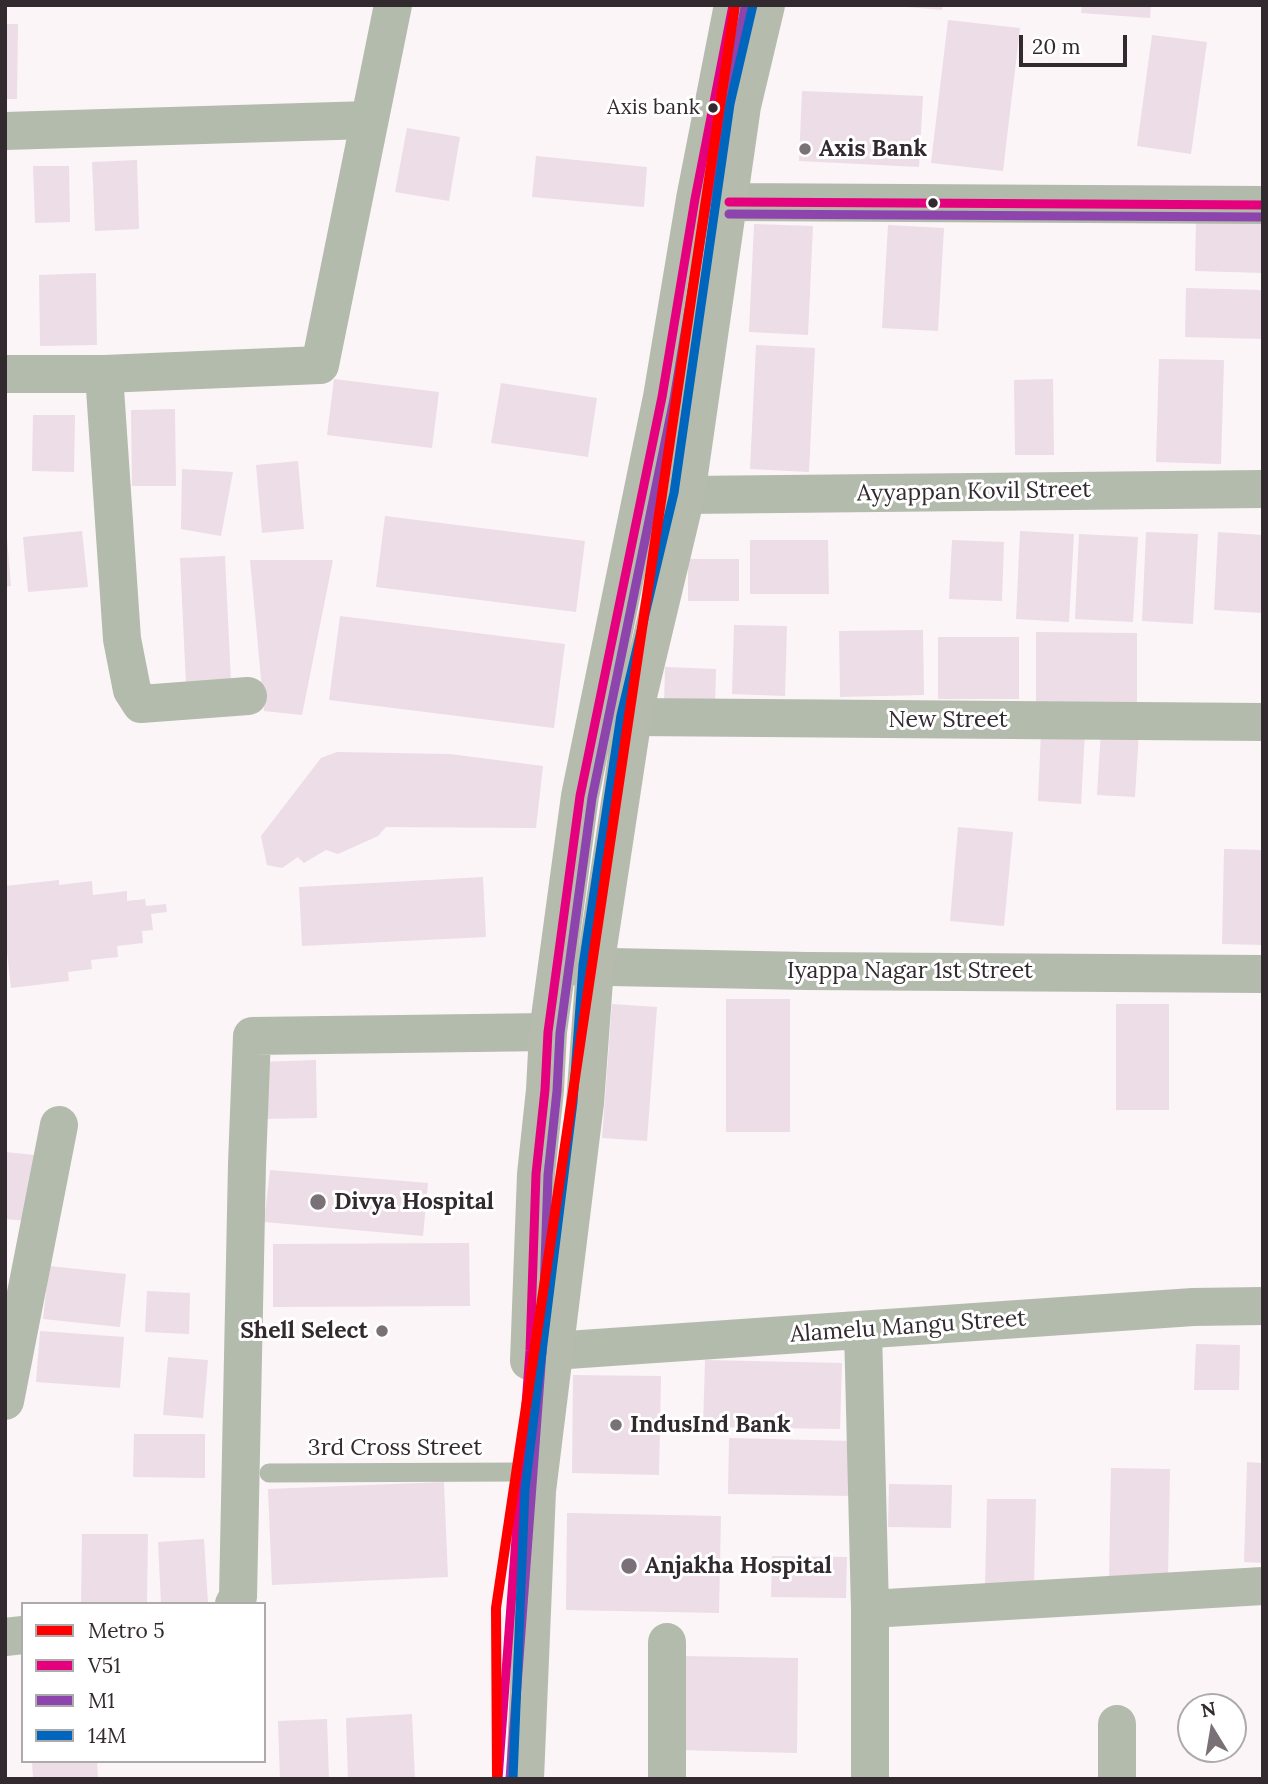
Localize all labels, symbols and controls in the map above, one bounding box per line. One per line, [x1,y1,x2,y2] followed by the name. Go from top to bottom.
[1023,21,1132,65] scale bar
[1032,33,1081,60] text: 20 m
[607,95,700,121] place label: Axis bank
[706,101,720,115] marker: Axis bank
[819,135,927,163] place label: Axis Bank
[797,141,813,157] marker: Axis Bank
[926,196,940,210] unlabelled marker
[857,476,1091,508] street label: Ayyappan Kovil Street
[888,706,1008,734] street label: New Street
[787,957,1033,985] street label: Iyappa Nagar 1st Street
[334,1188,494,1216] place label: Divya Hospital
[308,1192,328,1212] marker: Divya Hospital
[789,1305,1027,1349] street label: Alamelu Mangu Street
[240,1317,368,1345] place label: Shell Select
[374,1323,390,1339] marker: Shell Select
[630,1411,791,1439] place label: IndusInd Bank
[608,1417,624,1433] marker: IndusInd Bank
[308,1434,482,1462] street label: 3rd Cross Street
[645,1552,832,1580] place label: Anjakha Hospital
[619,1556,639,1576] marker: Anjakha Hospital
[21,1602,266,1763] legend
[88,1617,165,1644] text: Metro 5
[88,1652,121,1679] text: V51
[88,1687,115,1714] text: M1
[1177,1693,1247,1763] north arrow
[1199,1696,1218,1723] text: N
[88,1722,126,1749] text: 14M

